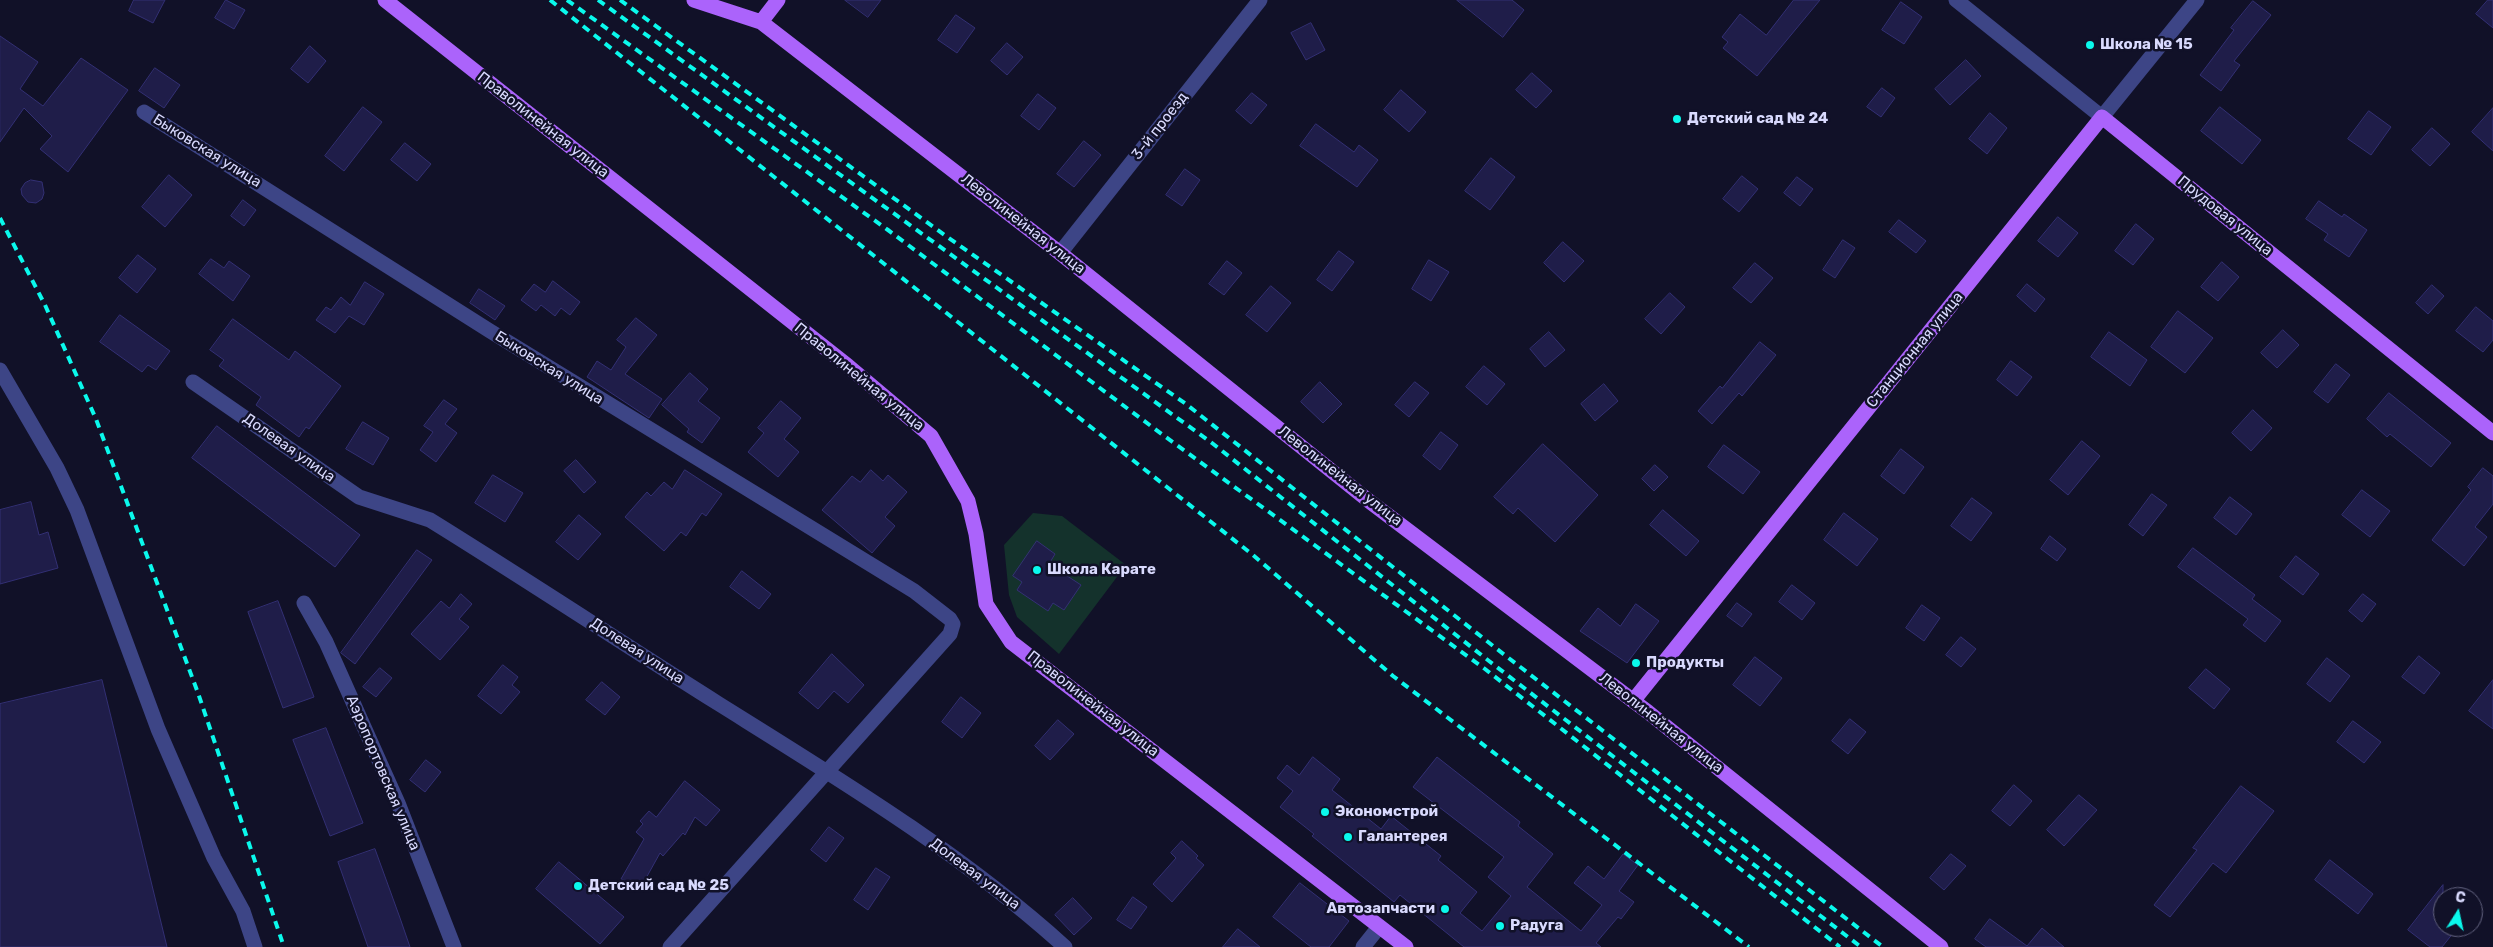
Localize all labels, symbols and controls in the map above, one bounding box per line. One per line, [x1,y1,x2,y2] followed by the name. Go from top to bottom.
[2100,36,2193,54] place label: Школа № 15
[2084,39,2096,51] marker: Школа № 15
[474,68,612,182] street label: Праволинейная улица
[1128,89,1192,163] street label: 3-й проезд
[149,110,265,192] street label: Быковская улица
[1687,110,1828,128] place label: Детский сад № 24
[1671,113,1683,125] marker: Детский сад № 24
[957,170,1089,278] street label: Леволинейная улица
[2174,172,2276,260] street label: Прудовая улица
[1863,289,1967,411] street label: Станционная улица
[790,319,928,435] street label: Праволинейная улица
[491,327,607,409] street label: Быковская улица
[240,410,338,486] street label: Долевая улица
[1274,422,1406,530] street label: Леволинейная улица
[1047,561,1156,579] place label: Школа Карате
[1031,564,1043,576] marker: Школа Карате
[587,614,687,688] street label: Долевая улица
[1024,647,1162,761] street label: Праволинейная улица
[1646,654,1724,672] place label: Продукты
[1630,657,1642,669] marker: Продукты
[1595,669,1727,777] street label: Леволинейная улица
[342,693,424,853] street label: Аэропортовская улица
[1335,803,1438,821] place label: Экономстрой
[1319,806,1331,818] marker: Экономстрой
[1358,828,1448,846] place label: Галантерея
[1342,831,1354,843] marker: Галантерея
[927,834,1023,914] street label: Долевая улица
[588,877,729,895] place label: Детский сад № 25
[572,880,584,892] marker: Детский сад № 25
[2433,887,2483,937] north arrow
[2454,888,2467,907] text: С
[1327,900,1435,918] place label: Автозапчасти
[1439,903,1451,915] marker: Автозапчасти
[1510,917,1563,935] place label: Радуга
[1494,920,1506,932] marker: Радуга

